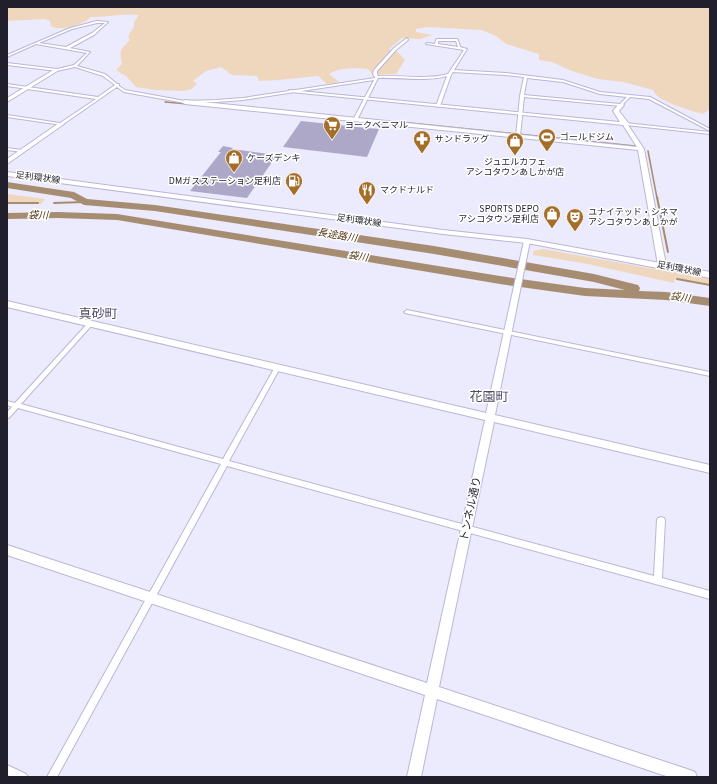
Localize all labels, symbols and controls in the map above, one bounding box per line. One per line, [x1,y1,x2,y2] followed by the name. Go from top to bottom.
[322,115,342,140] supermarket icon: ヨークベニマル
[345,120,408,131] place label: ヨークベニマル
[537,127,557,152] sports icon: ゴールドジム
[412,129,432,154] pharmacy icon: サンドラッグ
[505,131,525,156] shop icon: ジュエルカフェ アシコタウンあしかが店
[560,132,614,143] place label: ゴールドジム
[435,134,489,145] place label: サンドラッグ
[224,148,244,173] shop icon: ケーズデンキ
[247,153,301,164] place label: ケーズデンキ
[466,157,564,178] place label: ジュエルカフェ アシコタウンあしかが店
[15,169,62,186] street label: 足利環状線
[284,171,304,196] fuel station icon: DMガスステーション足利店
[169,176,281,187] place label: DMガスステーション足利店
[357,180,377,205] restaurant icon: マクドナルド
[380,185,434,196] place label: マクドナルド
[458,204,539,225] place label: SPORTS DEPO アシコタウン足利店
[542,204,562,229] shop icon: SPORTS DEPO アシコタウン足利店
[565,207,585,232] theatre icon: ユナイテッド・シネマ アシコタウンあしかが
[588,207,678,228] place label: ユナイテッド・シネマ アシコタウンあしかが
[28,209,49,223] water label: 袋川
[336,211,383,230] street label: 足利環状線
[316,226,359,246] water label: 長途路川
[347,249,370,265] water label: 袋川
[656,258,703,279] street label: 足利環状線
[669,290,692,306] water label: 袋川
[78,307,118,323] district label: 真砂町
[469,390,509,406] district label: 花園町
[457,475,485,543] street label: トンネル通り

